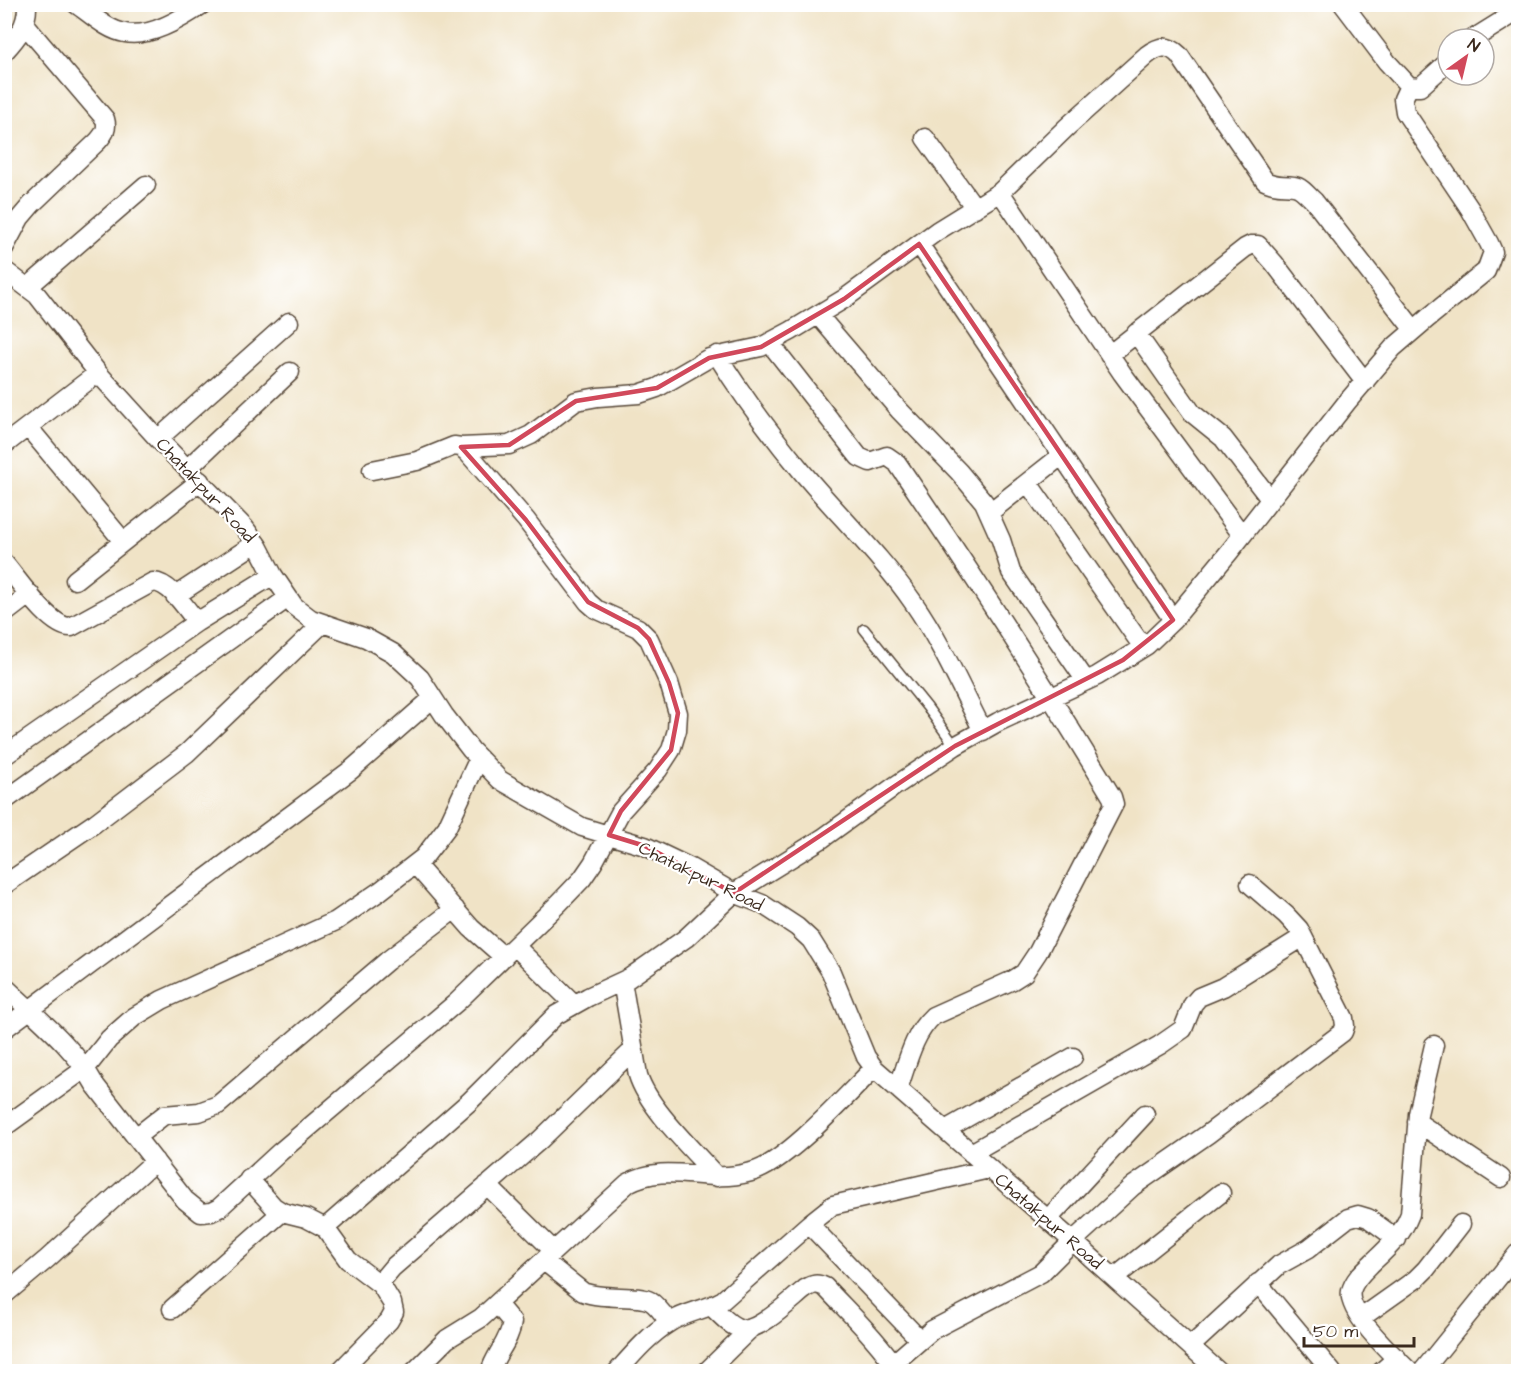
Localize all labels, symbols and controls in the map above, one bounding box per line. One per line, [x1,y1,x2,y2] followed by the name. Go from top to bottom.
[1436,27,1496,87] north arrow
[1464,33,1484,57] text: N
[150,432,261,549] street label: Chatakpur Road
[634,835,767,917] street label: Chatakpur Road
[989,1167,1108,1275] street label: Chatakpur Road
[1304,1310,1414,1348] scale bar
[1313,1319,1358,1344] text: 50 m

